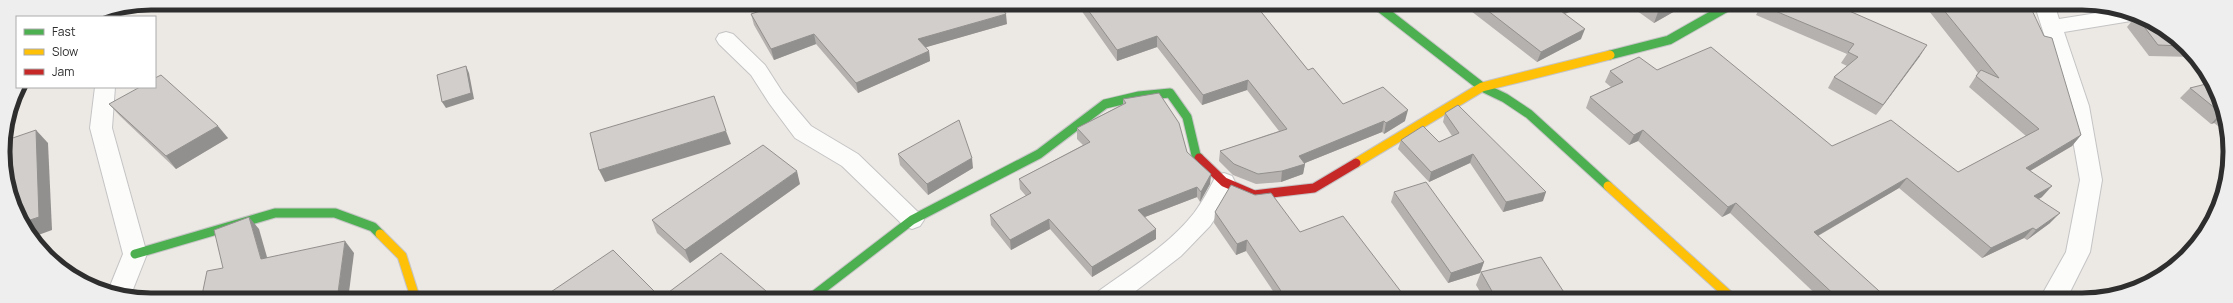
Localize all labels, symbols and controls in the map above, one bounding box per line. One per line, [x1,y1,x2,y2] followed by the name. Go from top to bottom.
[16,16,156,88] legend
[52,23,76,40] text: Fast
[52,43,78,60] text: Slow
[52,63,74,80] text: Jam

